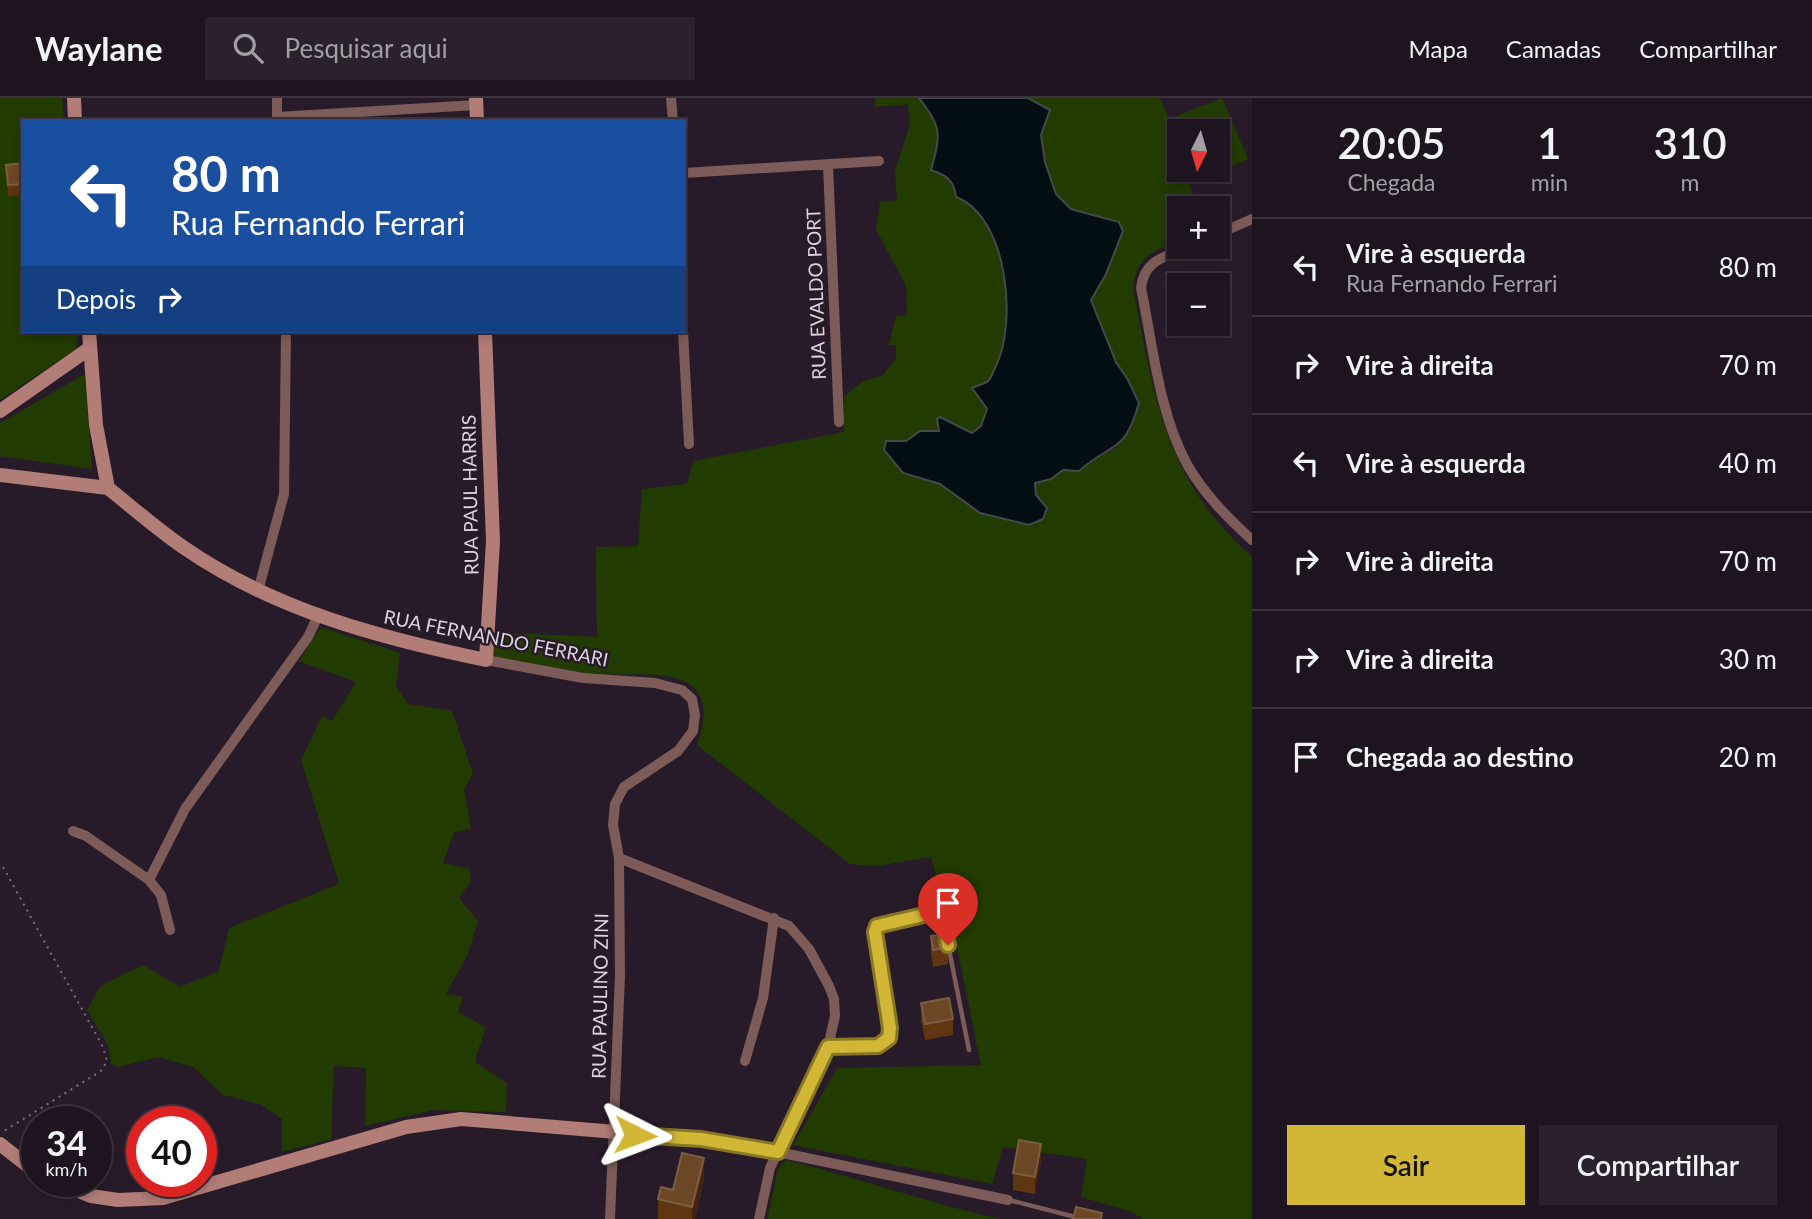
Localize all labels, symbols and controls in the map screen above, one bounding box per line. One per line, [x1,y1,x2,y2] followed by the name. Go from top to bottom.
[205,17,695,80] search box
[35,28,163,68] text: Waylane
[229,29,267,67] icon: search
[285,32,448,64] text: Pesquisar aqui
[1409,34,1468,63] text: Mapa
[1506,34,1601,63] text: Camadas
[1639,34,1777,63] text: Compartilhar
[1337,118,1445,168] text: 20:05
[1537,118,1562,168] text: 1
[1654,118,1727,168] text: 310
[1167,119,1230,182] north arrow
[1167,119,1230,336] map controls
[171,144,281,202] text: 80 m
[56,147,147,238] icon: left
[1347,168,1435,196] text: Chegada
[1531,168,1568,196] text: min
[1681,168,1700,196] text: m
[1167,196,1230,259] button: +
[171,203,465,242] text: Rua Fernando Ferrari
[801,208,830,380] street label: RUA EVALDO PORT
[1346,237,1526,269] text: Vire à esquerda
[1287,248,1325,286] icon: left
[1719,251,1777,283] text: 80 m
[1346,269,1558,297] text: Rua Fernando Ferrari
[1167,273,1230,336] button: −
[150,280,188,318] icon: right
[56,283,136,315] text: Depois
[1287,346,1325,384] icon: right
[1346,349,1494,381] text: Vire à direita
[1719,349,1777,381] text: 70 m
[457,415,482,575] street label: RUA PAUL HARRIS
[1287,444,1325,482] icon: left
[1346,447,1526,479] text: Vire à esquerda
[1719,447,1777,479] text: 40 m
[1287,542,1325,580] icon: right
[1346,545,1494,577] text: Vire à direita
[1719,545,1777,577] text: 70 m
[382,604,610,671] street label: RUA FERNANDO FERRARI
[1287,640,1325,678] icon: right
[1346,643,1494,675] text: Vire à direita
[1719,643,1777,675] text: 30 m
[1287,738,1325,776] icon: arrive
[1346,741,1574,773] text: Chegada ao destino
[1719,741,1777,773] text: 20 m
[918,873,978,945] pin
[929,884,967,922] icon: arrive
[587,913,612,1079] street label: RUA PAULINO ZINI
[598,1098,672,1172] position arrow
[126,1106,217,1197] speed limit sign: 40
[46,1121,87,1163] text: 34
[1287,1125,1525,1205] button: Sair
[1539,1125,1777,1205] button: Compartilhar
[45,1158,88,1180] text: km/h

